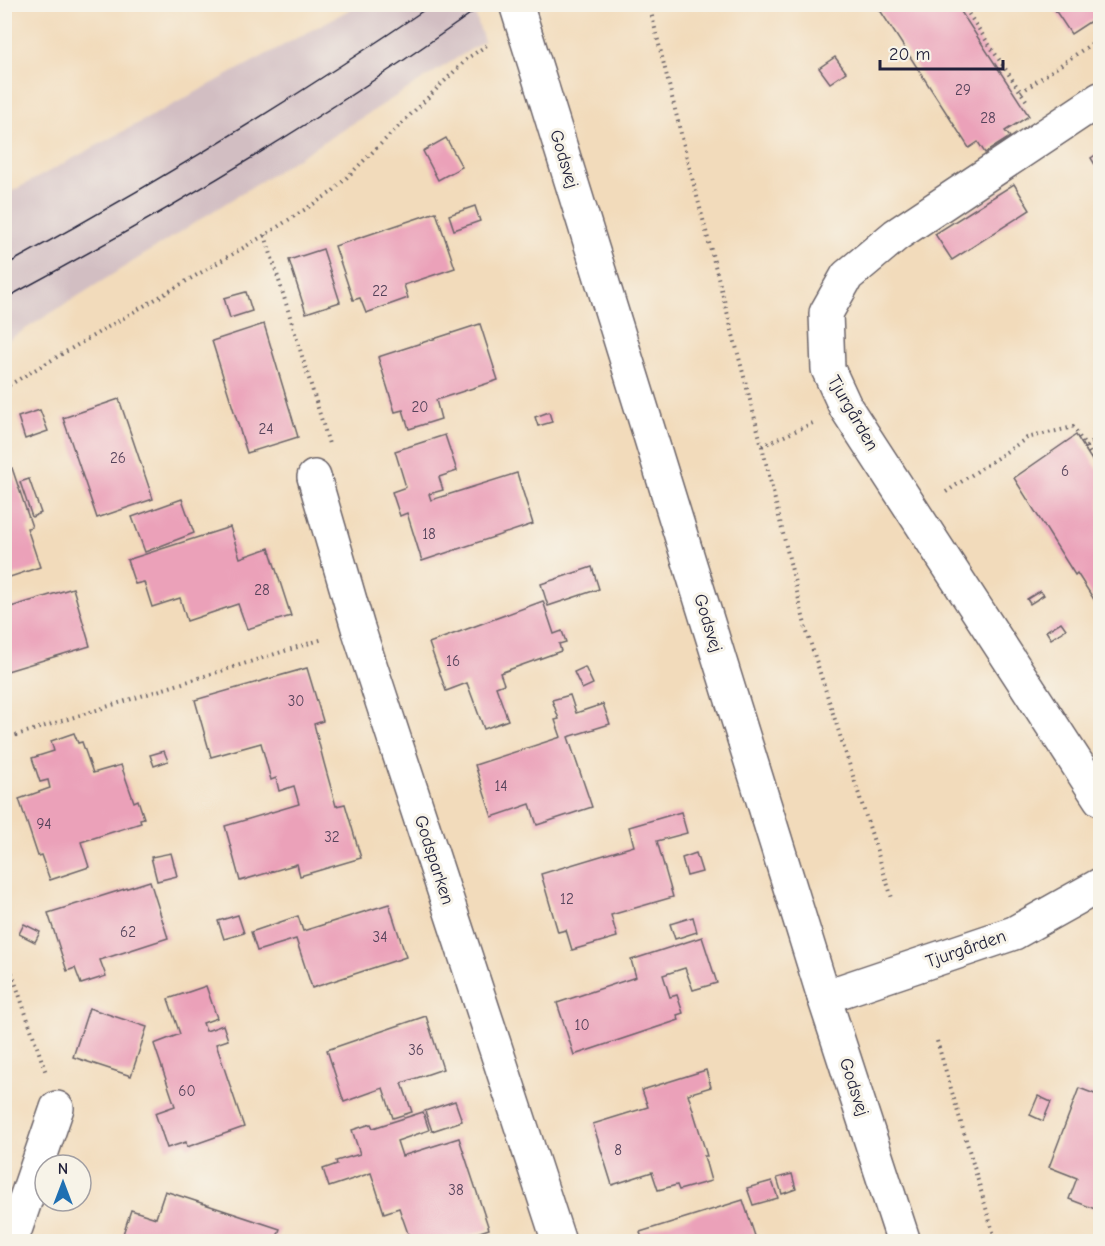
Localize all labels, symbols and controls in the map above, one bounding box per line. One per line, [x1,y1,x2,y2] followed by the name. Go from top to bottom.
[880,33,1003,71] scale bar
[889,44,930,65] text: 20 m
[955,81,971,99] house number: 29
[980,109,996,127] house number: 28
[545,127,583,191] street label: Godsvej
[372,282,388,300] house number: 22
[823,372,883,454] street label: Tjurgården
[412,398,428,416] house number: 20
[258,420,274,438] house number: 24
[110,449,126,467] house number: 26
[1061,462,1069,480] house number: 6
[422,525,436,543] house number: 18
[254,581,270,599] house number: 28
[689,591,727,655] street label: Godsvej
[446,652,460,670] house number: 16
[288,692,304,710] house number: 30
[494,777,508,795] house number: 14
[410,813,458,907] street label: Godsparken
[36,815,52,833] house number: 94
[324,828,340,846] house number: 32
[560,890,574,908] house number: 12
[120,923,136,941] house number: 62
[923,925,1009,973] street label: Tjurgården
[373,928,387,946] house number: 34
[574,1016,590,1034] house number: 10
[408,1041,424,1059] house number: 36
[835,1055,873,1119] street label: Godsvej
[178,1082,196,1100] house number: 60
[614,1141,622,1159] house number: 8
[33,1153,93,1213] north arrow
[58,1160,68,1178] text: N
[448,1181,464,1199] house number: 38

